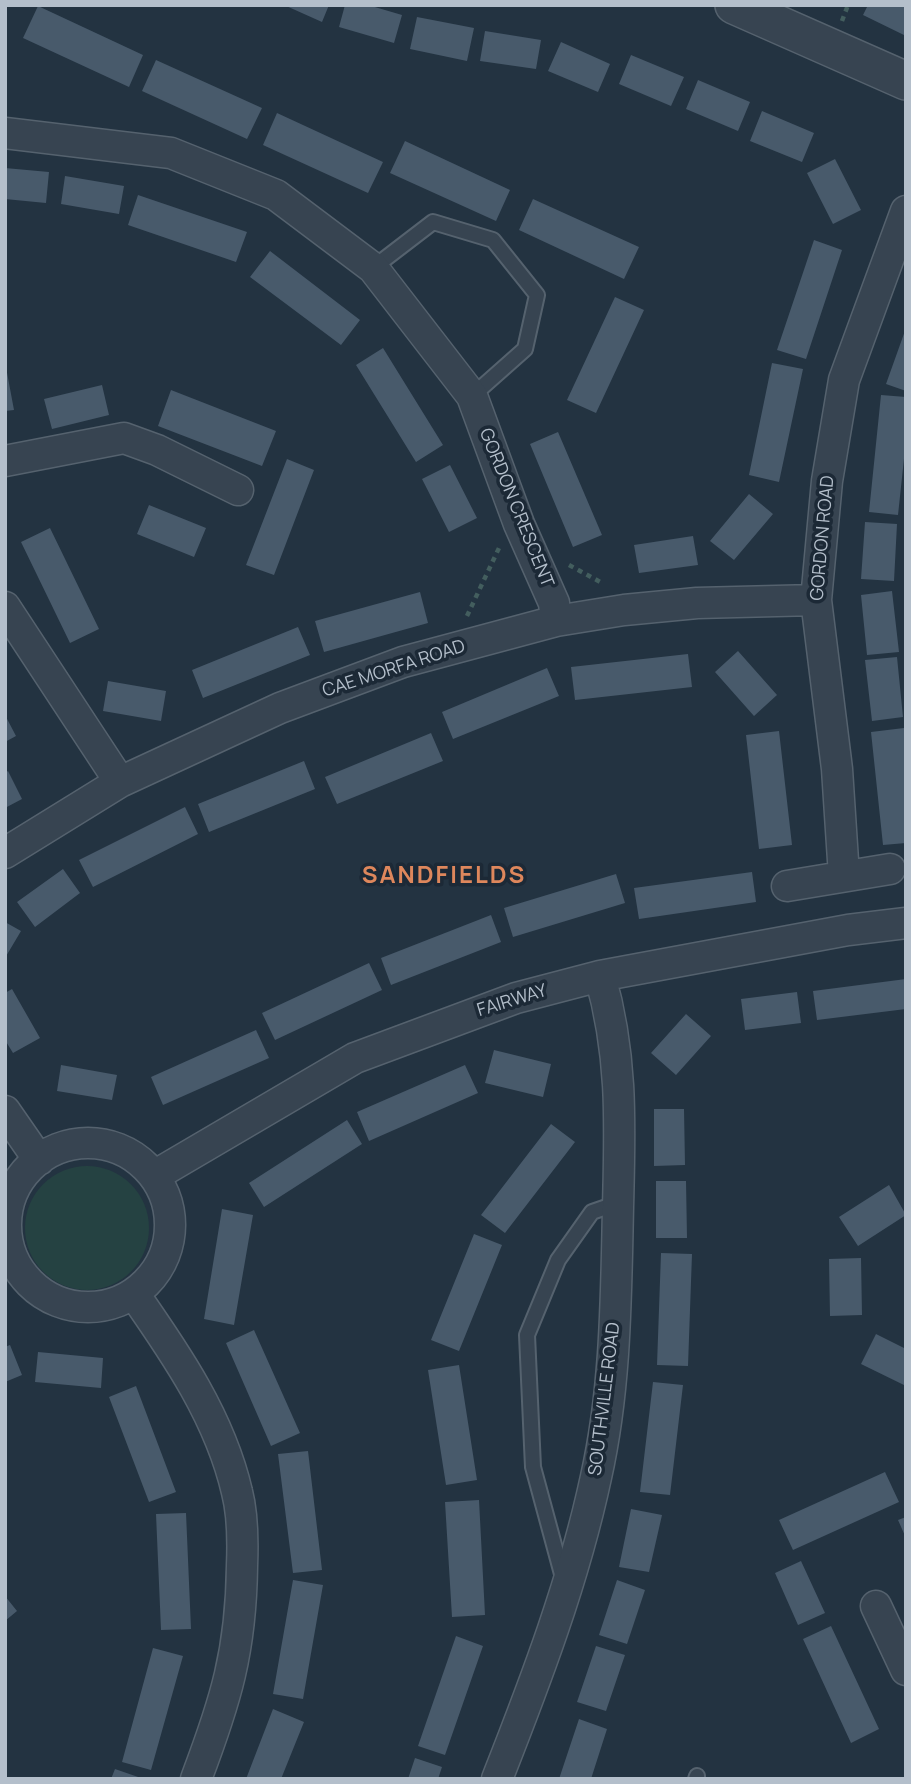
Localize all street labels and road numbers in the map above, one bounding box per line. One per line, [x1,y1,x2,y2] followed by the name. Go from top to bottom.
[474,425,558,591] street label: GORDON CRESCENT
[807,475,839,601] street label: GORDON ROAD
[320,636,468,702] street label: CAE MORFA ROAD
[475,980,549,1022] street label: FAIRWAY
[585,1321,625,1477] street label: SOUTHVILLE ROAD

